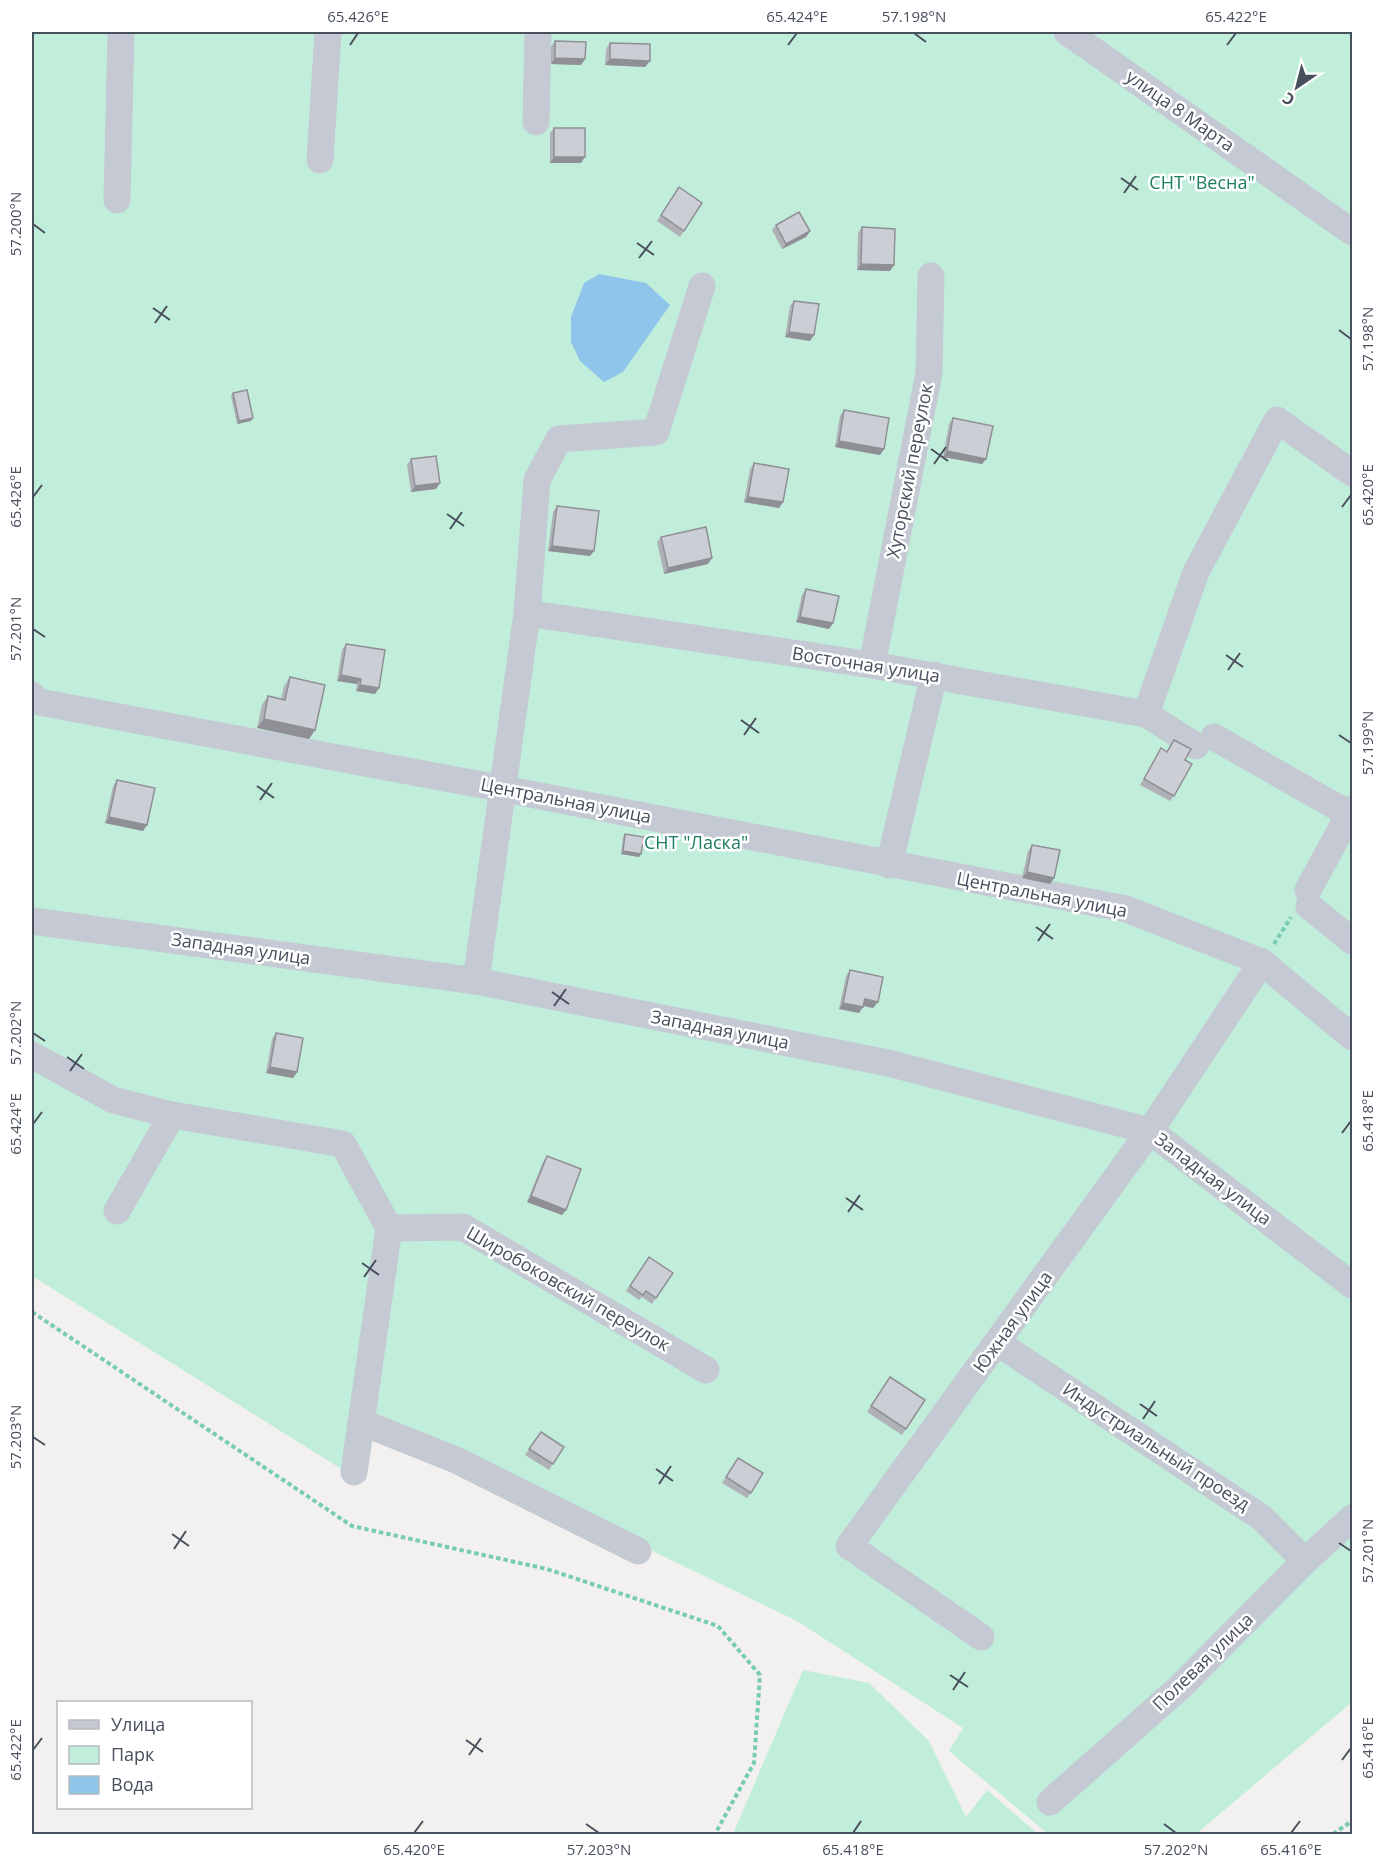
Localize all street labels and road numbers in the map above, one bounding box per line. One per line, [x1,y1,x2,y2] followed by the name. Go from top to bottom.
[1122,64,1240,157] street label: улица 8 Марта
[880,381,938,560] street label: Хуторский переулок
[791,640,942,688] street label: Восточная улица
[479,772,654,828] street label: Центральная улица
[955,866,1130,922] street label: Центральная улица
[170,926,312,970] street label: Западная улица
[649,1004,791,1054] street label: Западная улица
[1150,1126,1277,1230] street label: Западная улица
[462,1220,675,1357] street label: Широбоковский переулок
[967,1266,1057,1377] street label: Южная улица
[1058,1377,1255,1516] street label: Индустриальный проезд
[1147,1607,1258,1716] street label: Полевая улица

